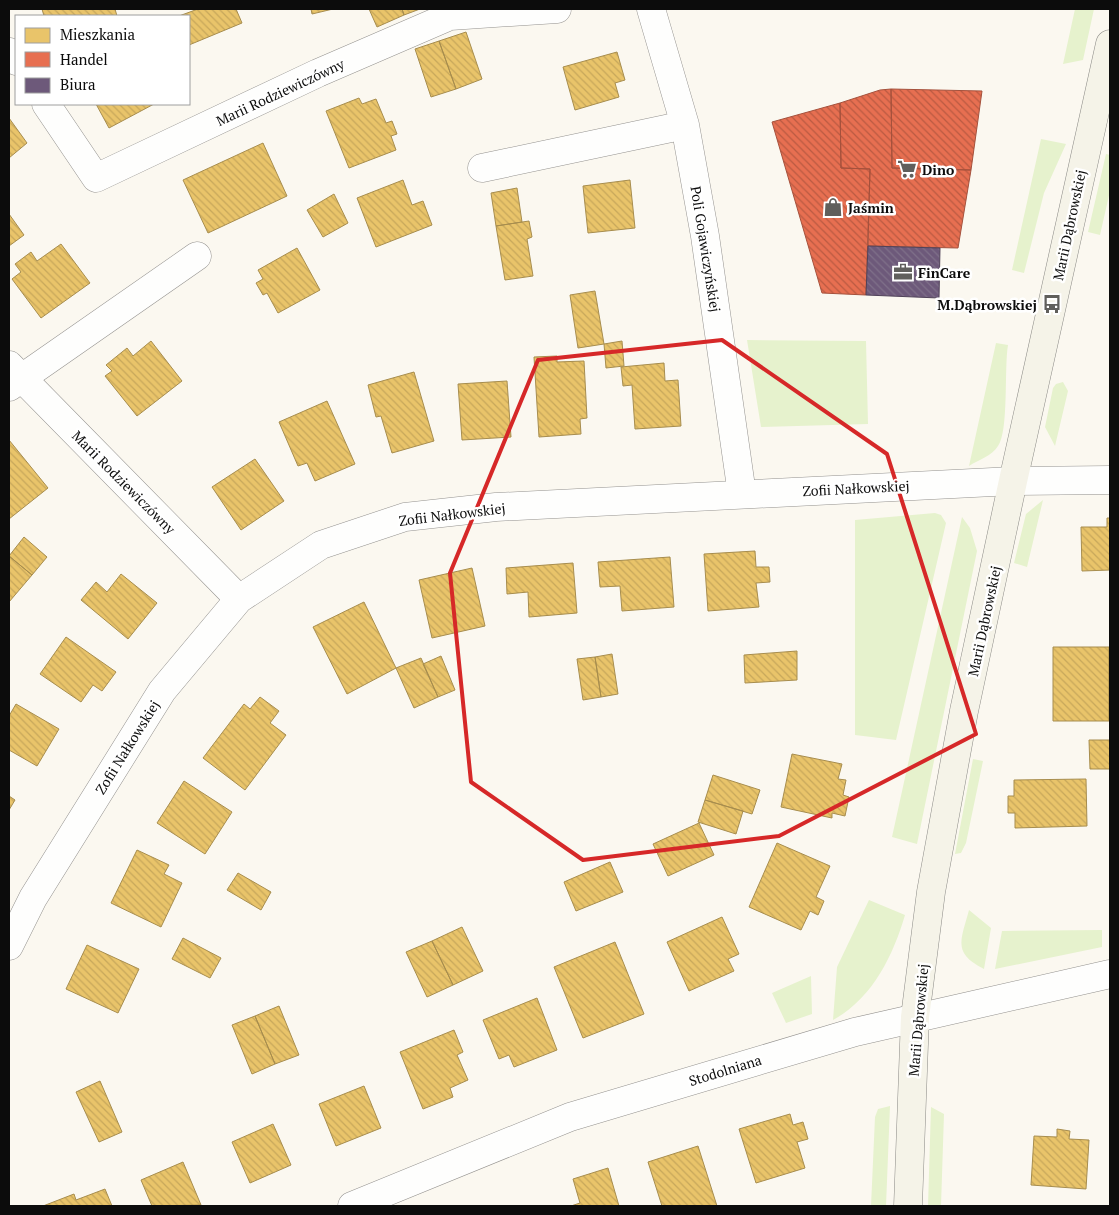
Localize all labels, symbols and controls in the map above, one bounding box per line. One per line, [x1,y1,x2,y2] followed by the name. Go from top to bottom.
[15,15,190,105] legend
[60,24,136,44] text: Mieszkania
[60,49,108,69] text: Handel
[213,54,348,130] street label: Marii Rodziewiczówny
[60,74,96,94] text: Biura
[896,158,918,180] supermarket icon: Dino
[922,160,954,179] place label: Dino
[1048,168,1090,282] street label: Marii Dąbrowskiej
[687,185,725,313] street label: Poli Gojawiczyńskiej
[822,196,844,218] shop icon: Jaśmin
[848,198,894,217] place label: Jaśmin
[892,261,914,283] office icon: FinCare
[918,263,971,282] place label: FinCare
[1041,293,1063,315] bus stop icon: M.Dąbrowskiej
[937,295,1037,314] place label: M.Dąbrowskiej
[68,426,181,539] street label: Marii Rodziewiczówny
[802,476,910,500] street label: Zofii Nałkowskiej
[398,498,506,530] street label: Zofii Nałkowskiej
[963,564,1005,678] street label: Marii Dąbrowskiej
[91,696,163,798] street label: Zofii Nałkowskiej
[904,963,932,1077] street label: Marii Dąbrowskiej
[686,1050,764,1090] street label: Stodolniana

